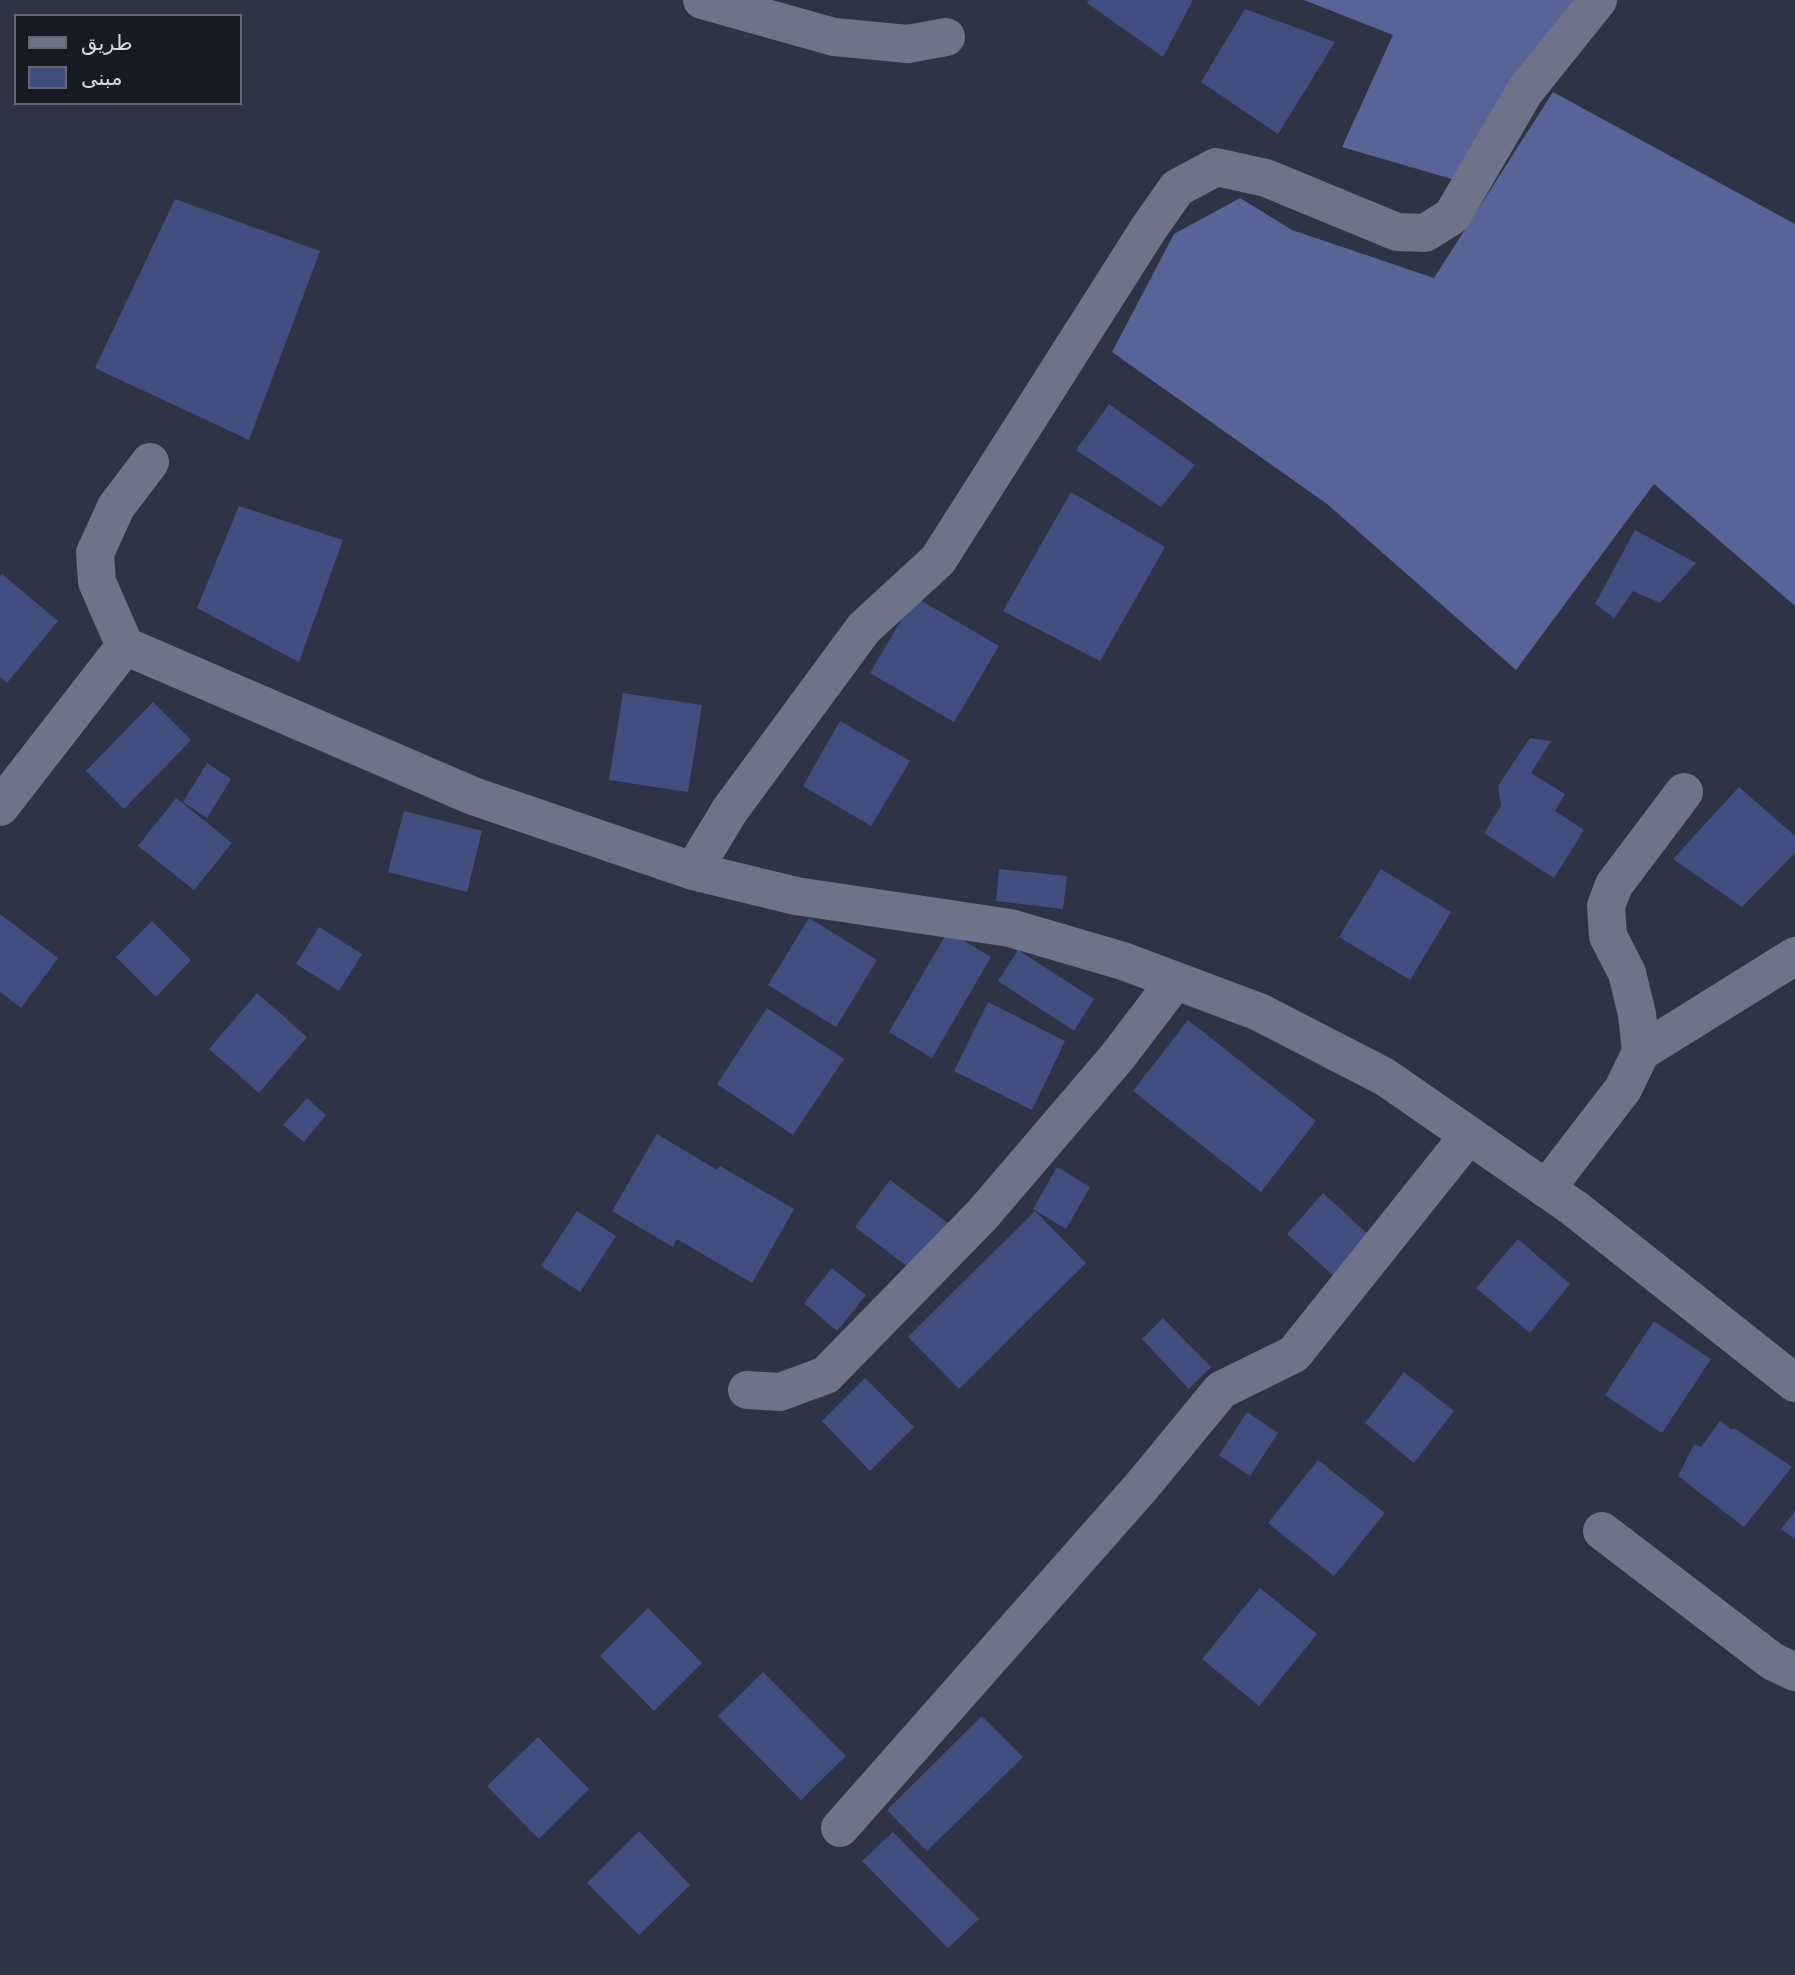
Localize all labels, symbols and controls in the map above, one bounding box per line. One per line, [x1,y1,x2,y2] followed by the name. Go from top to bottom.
[14,14,242,105] legend
[81,31,133,55] text: طريق
[81,66,122,90] text: مبنى

